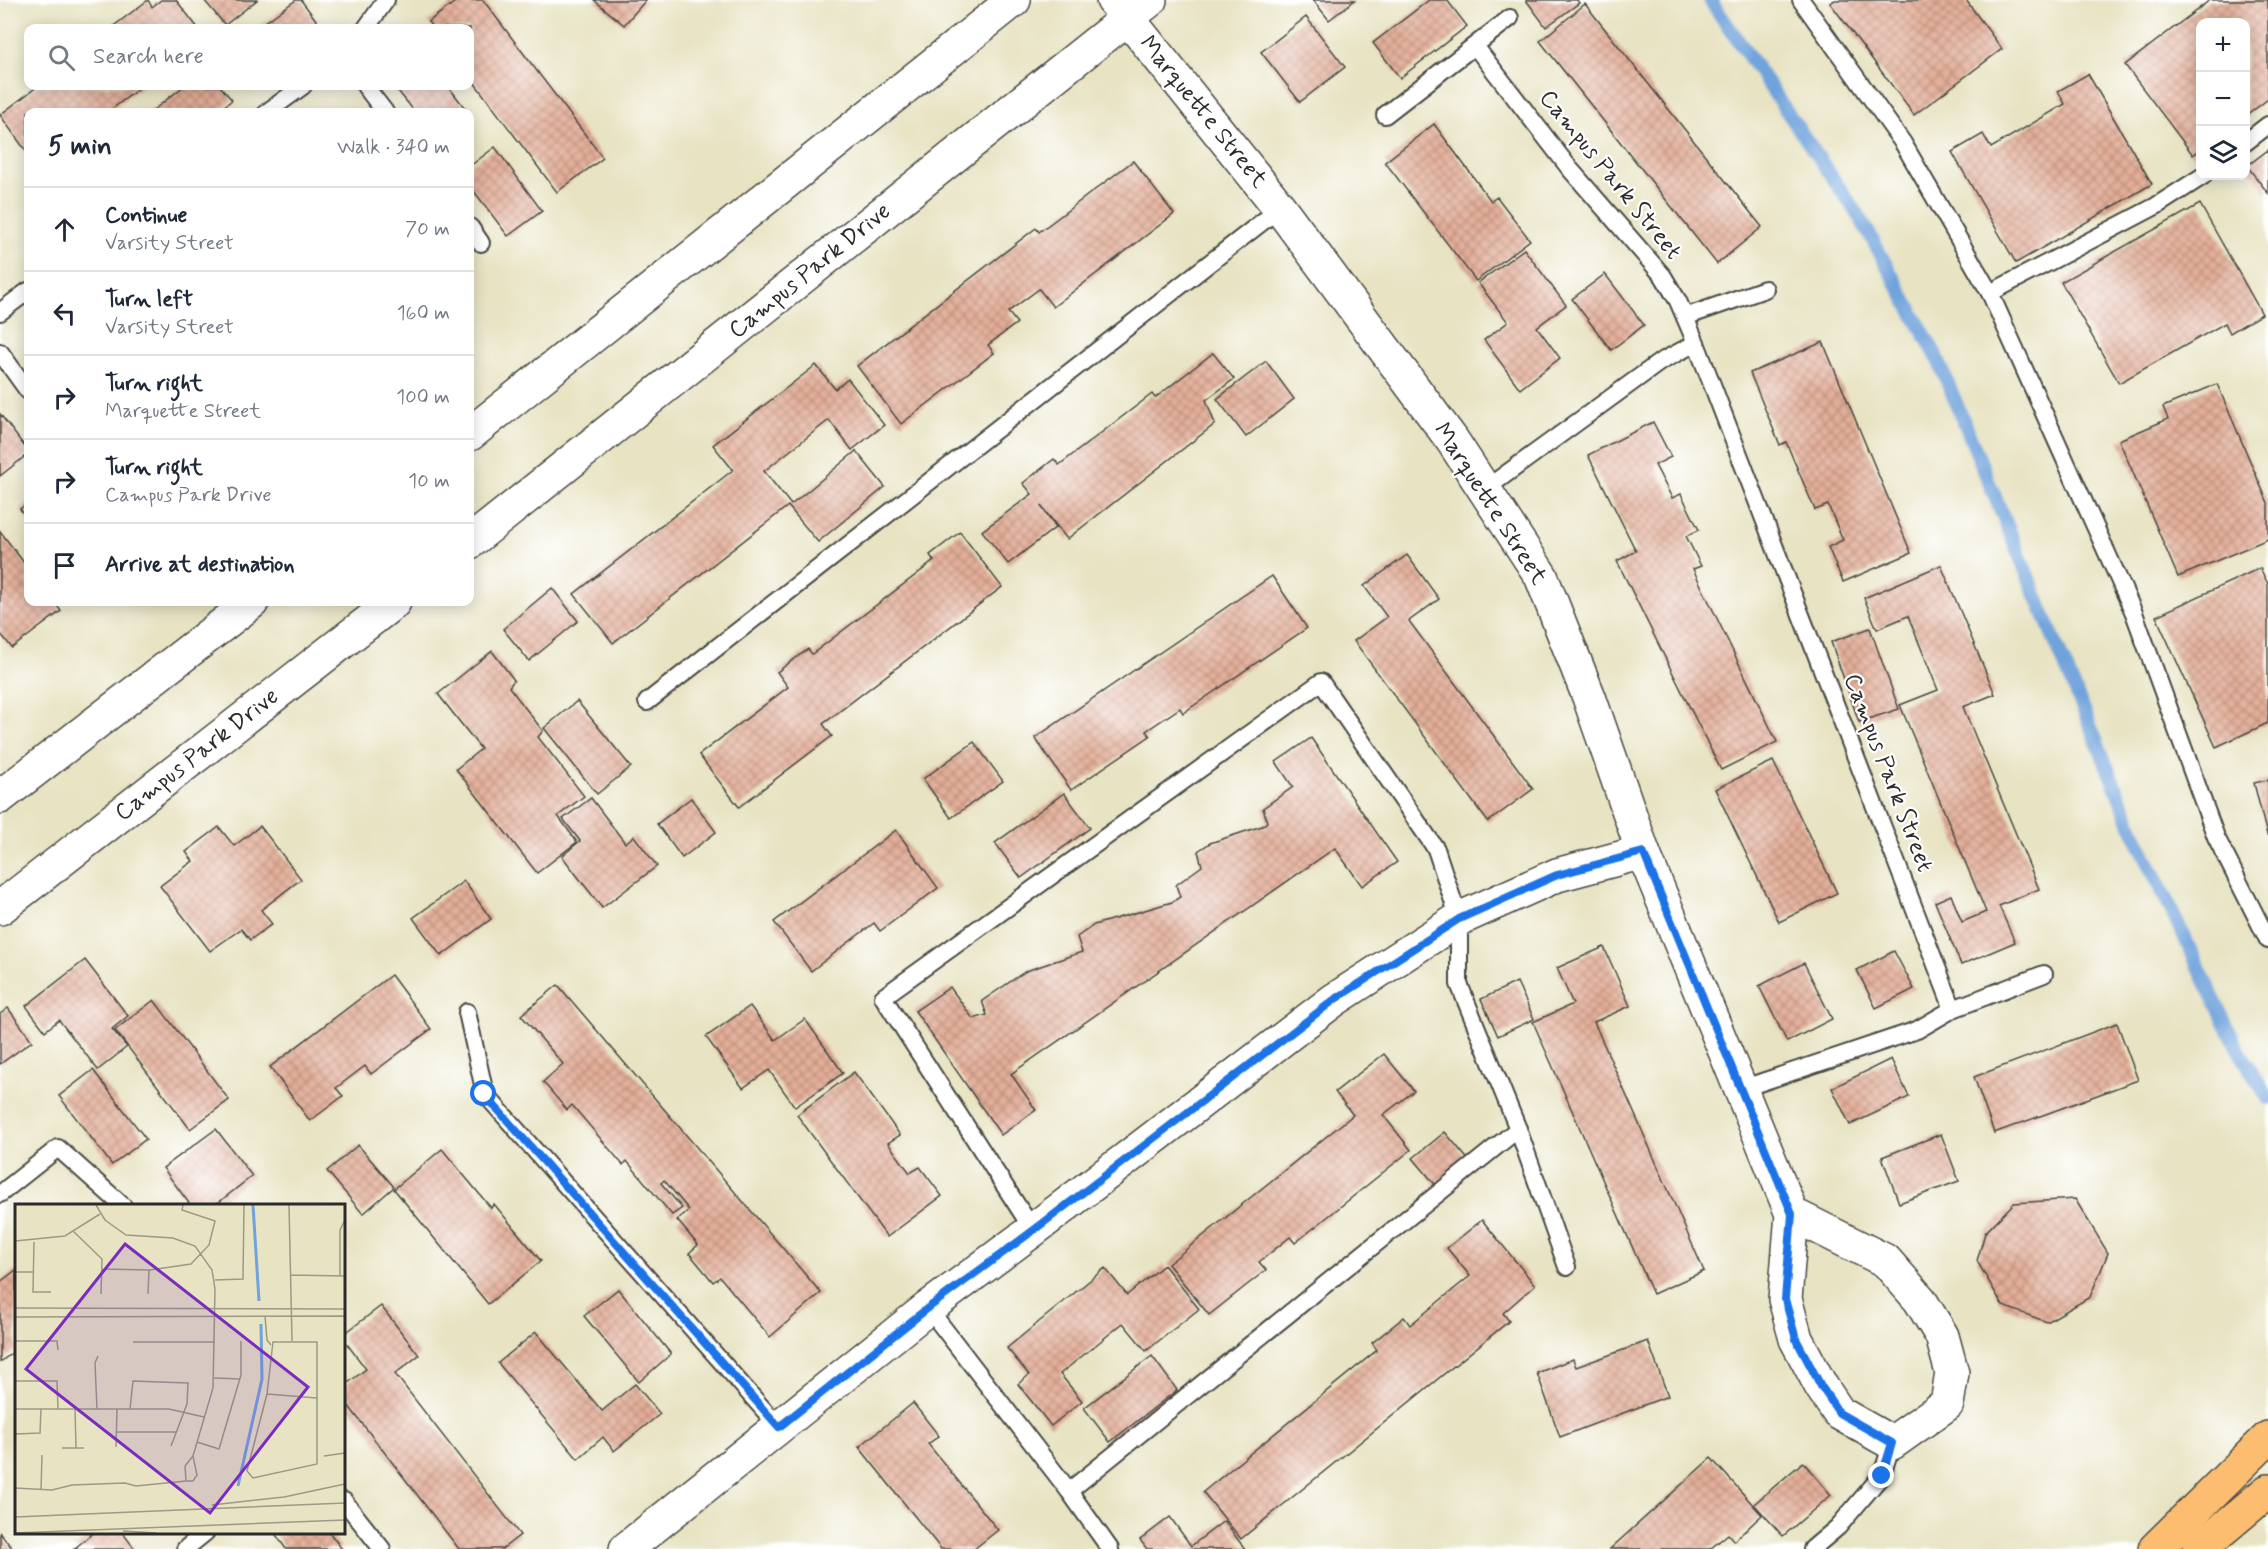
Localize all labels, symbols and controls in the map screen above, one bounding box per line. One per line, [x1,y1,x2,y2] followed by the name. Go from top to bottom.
[2196,18,2250,180] map controls
[2196,18,2250,72] button: +
[24,24,474,90] search box
[1132,29,1274,195] street label: Marquette Street
[45,41,78,74] icon: search
[93,43,204,71] text: Search here
[2196,72,2250,126] button: −
[1532,84,1688,266] street label: Campus Park Street
[2196,126,2250,180] button: layers
[48,130,112,164] text: 5 min
[337,134,450,161] text: Walk · 340 m
[723,196,897,346] street label: Campus Park Drive
[105,202,187,230] text: Continue
[48,213,81,246] icon: ahead
[405,216,450,243] text: 70 m
[105,230,234,257] text: Varsity Street
[105,286,193,314] text: Turn left
[48,297,81,330] icon: left
[397,300,450,327] text: 160 m
[105,314,234,341] text: Varsity Street
[105,370,203,398] text: Turn right
[48,381,81,414] icon: right
[396,384,450,411] text: 100 m
[105,398,261,425] text: Marquette Street
[1426,417,1554,591] street label: Marquette Street
[105,454,203,482] text: Turn right
[48,465,81,498] icon: right
[408,468,450,495] text: 10 m
[105,482,271,509] text: Campus Park Drive
[48,549,81,582] icon: arrive
[105,551,295,579] text: Arrive at destination
[1836,669,1940,877] street label: Campus Park Street
[109,681,285,829] street label: Campus Park Drive
[470,1080,496,1106] route start
[15,1204,345,1534] inset map
[1868,1462,1894,1488] route end

